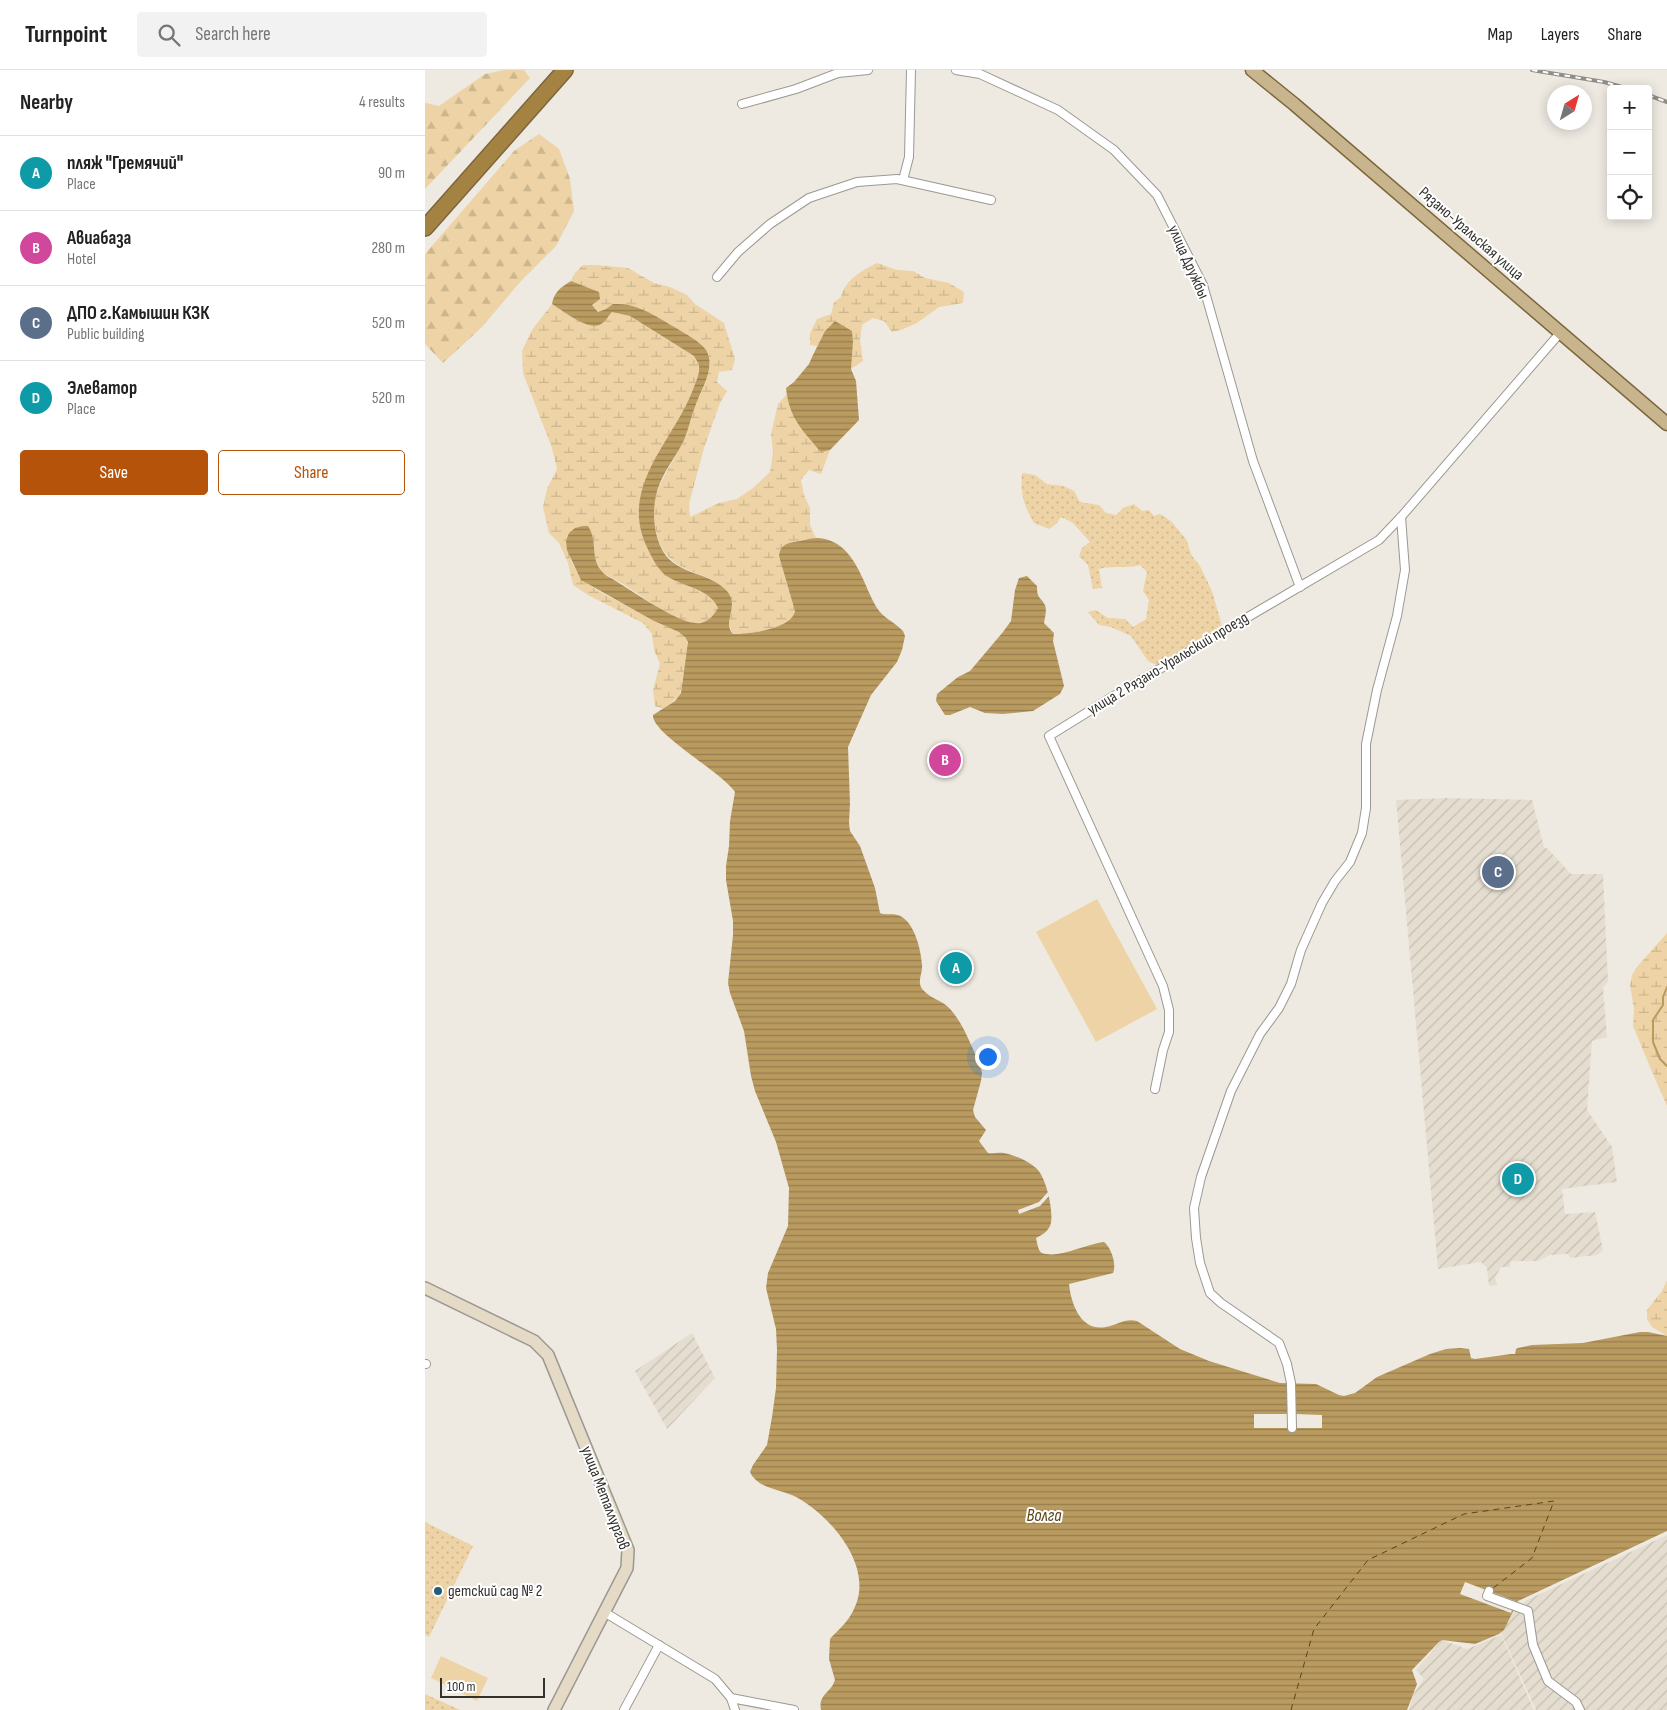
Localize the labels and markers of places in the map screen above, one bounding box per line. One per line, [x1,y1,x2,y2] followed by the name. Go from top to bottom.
[929,741,961,779] pin: B
[1482,853,1514,891] pin: C
[940,949,972,987] pin: A
[1502,1160,1534,1198] pin: D
[448,1582,542,1601] place label: детский сад № 2
[432,1585,444,1597] marker: детский сад № 2

